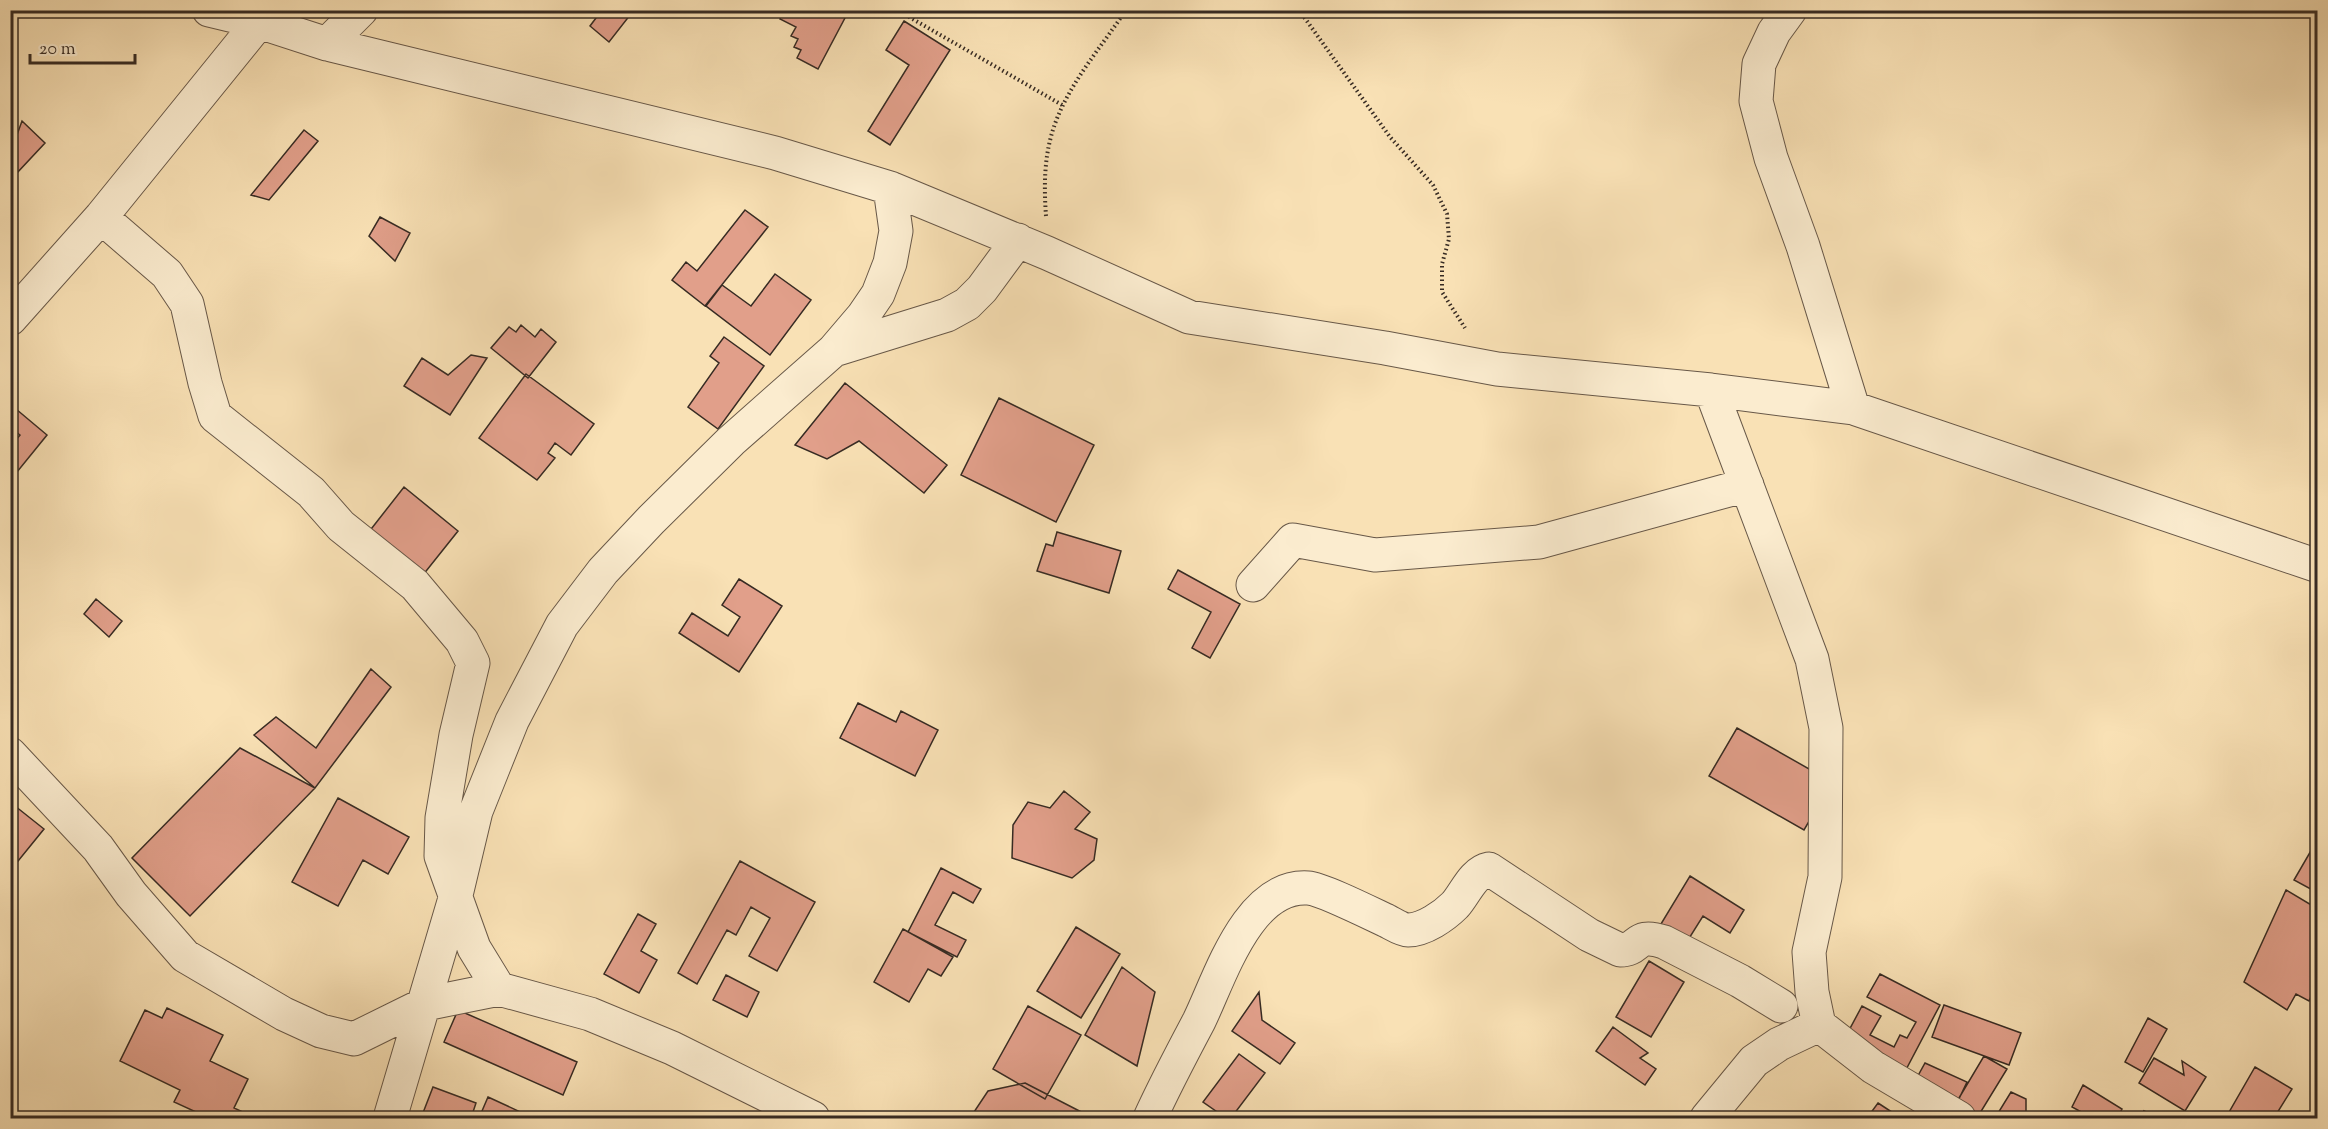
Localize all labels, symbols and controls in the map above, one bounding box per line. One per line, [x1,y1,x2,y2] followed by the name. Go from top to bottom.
[30,27,135,65] scale bar
[39,37,76,63] text: 20 m

